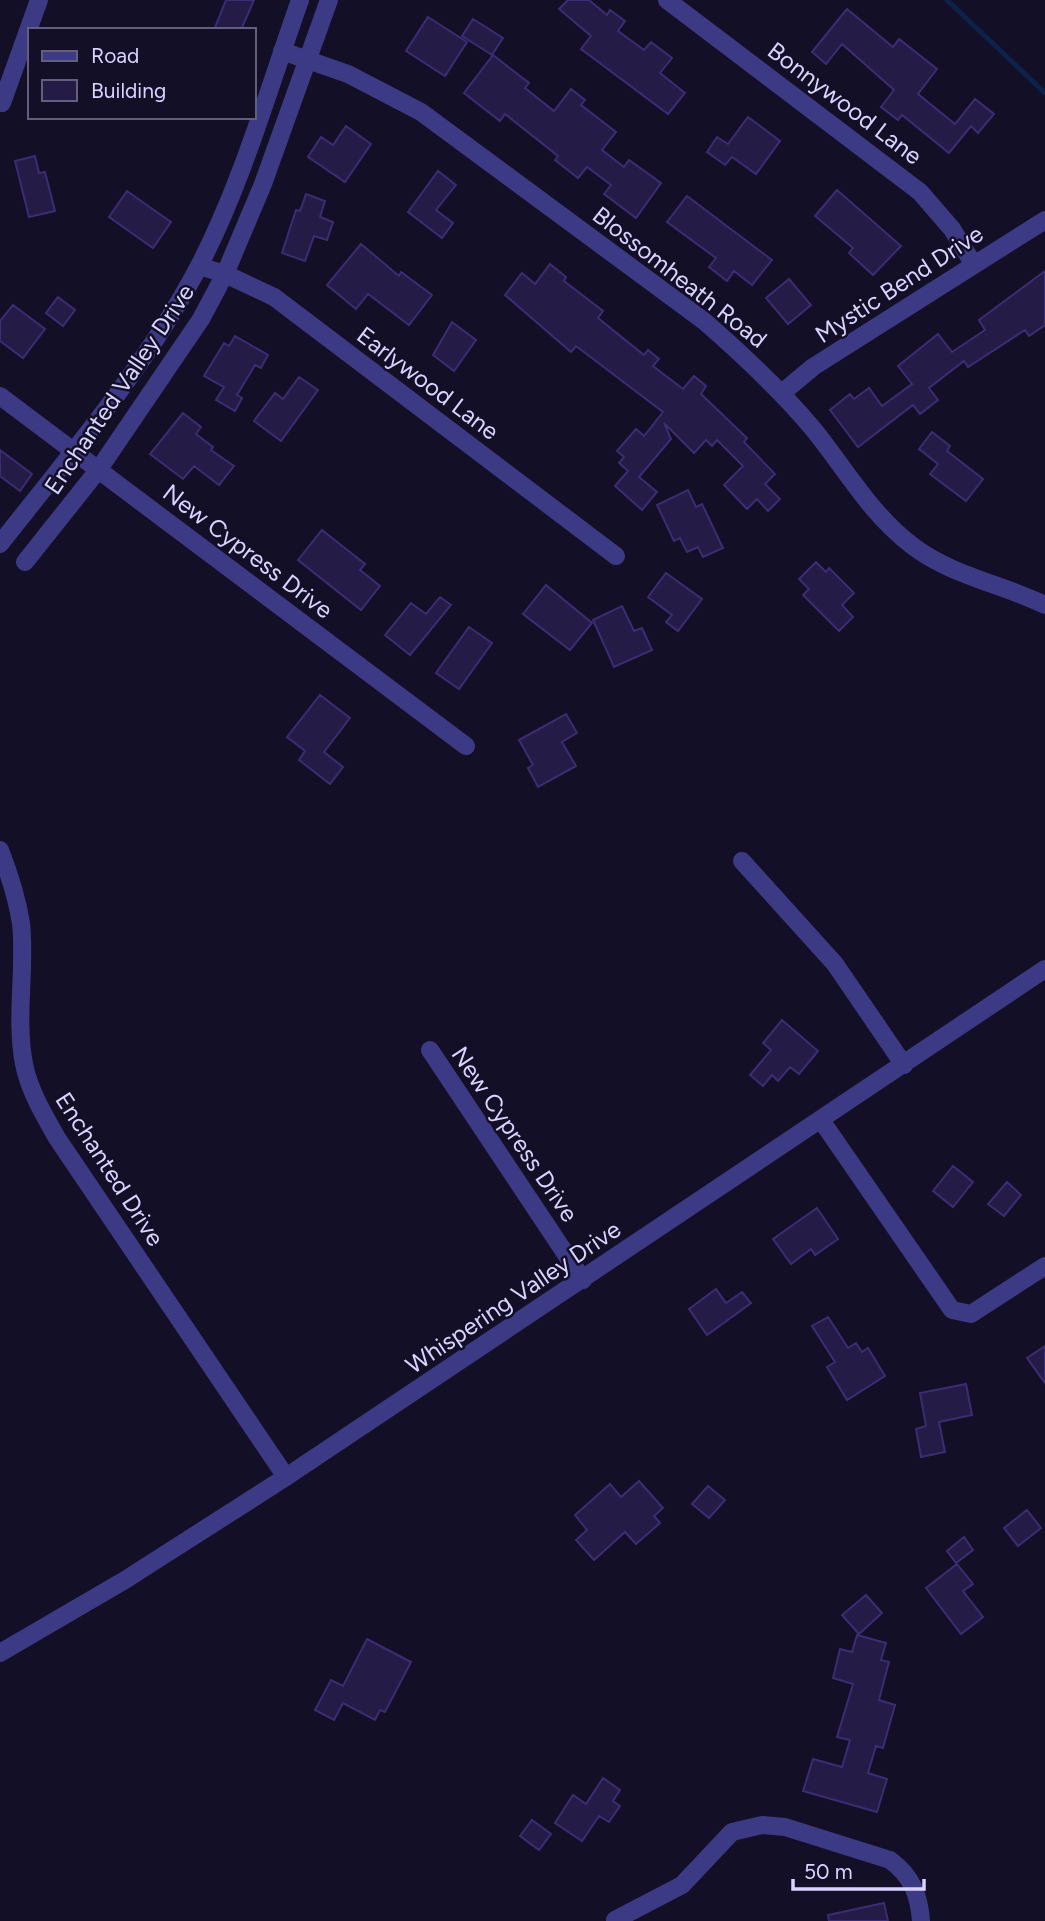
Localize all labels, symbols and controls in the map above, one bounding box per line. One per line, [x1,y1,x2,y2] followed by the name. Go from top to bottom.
[28,28,256,119] legend
[762,36,928,170] street label: Bonnywood Lane
[91,43,139,68] text: Road
[91,78,166,103] text: Building
[587,200,773,354] street label: Blossomheath Road
[810,219,988,349] street label: Mystic Bend Drive
[38,278,200,500] street label: Enchanted Valley Drive
[351,320,505,446] street label: Earlywood Lane
[157,478,339,624] street label: New Cypress Drive
[446,1041,584,1227] street label: New Cypress Drive
[50,1087,170,1251] street label: Enchanted Drive
[400,1214,626,1380] street label: Whispering Valley Drive
[793,1848,924,1892] scale bar
[804,1859,853,1884] text: 50 m

